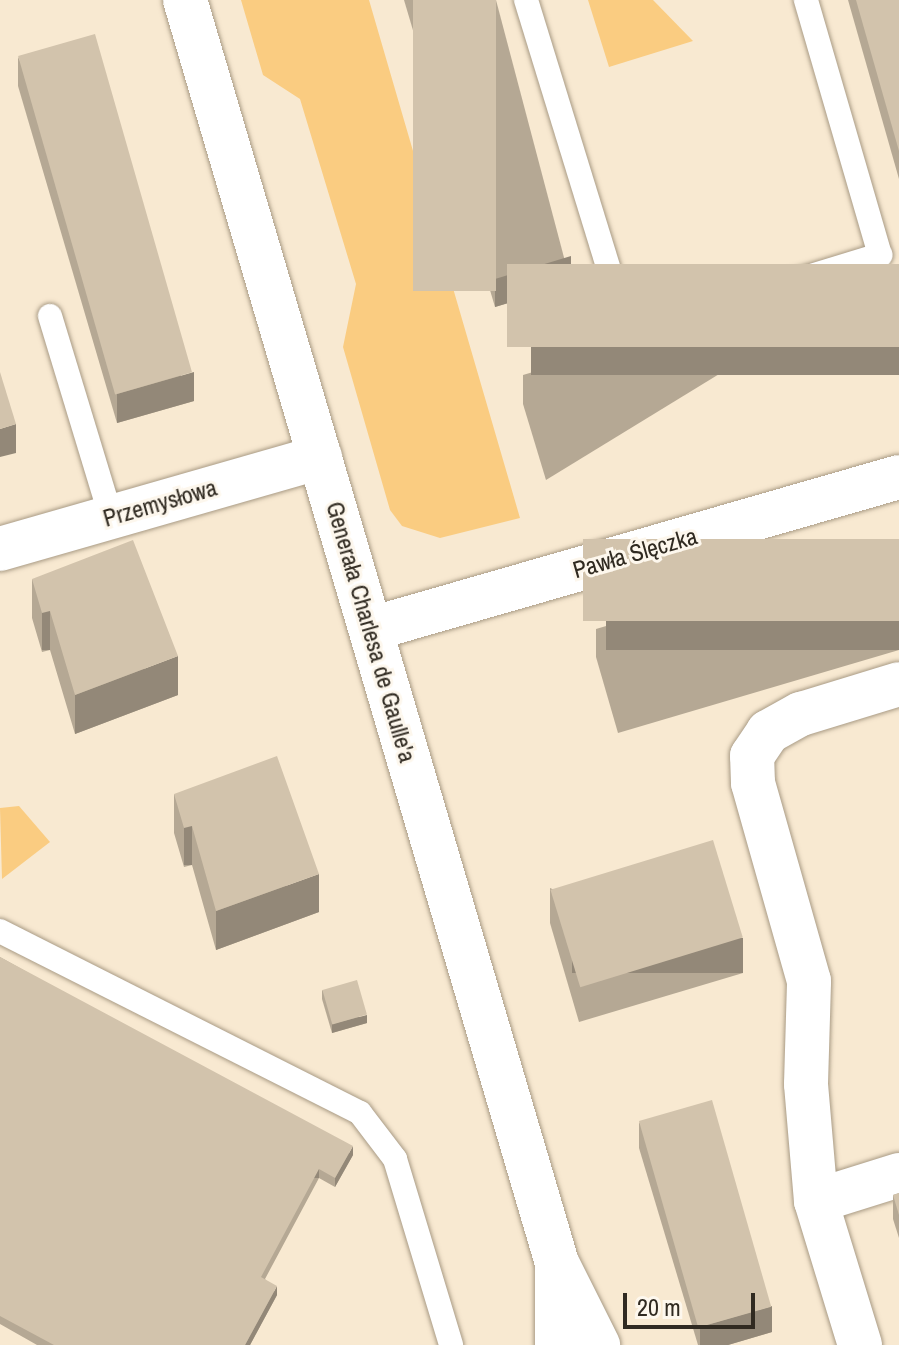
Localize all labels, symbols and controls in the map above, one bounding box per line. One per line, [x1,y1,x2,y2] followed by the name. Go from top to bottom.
[100,473,220,533] street label: Przemysłowa
[320,498,422,766] street label: Generała Charlesa de Gaulle'a
[570,522,700,584] street label: Pawła Ślęczka
[627,1277,759,1327] scale bar
[637,1291,681,1323] text: 20 m

